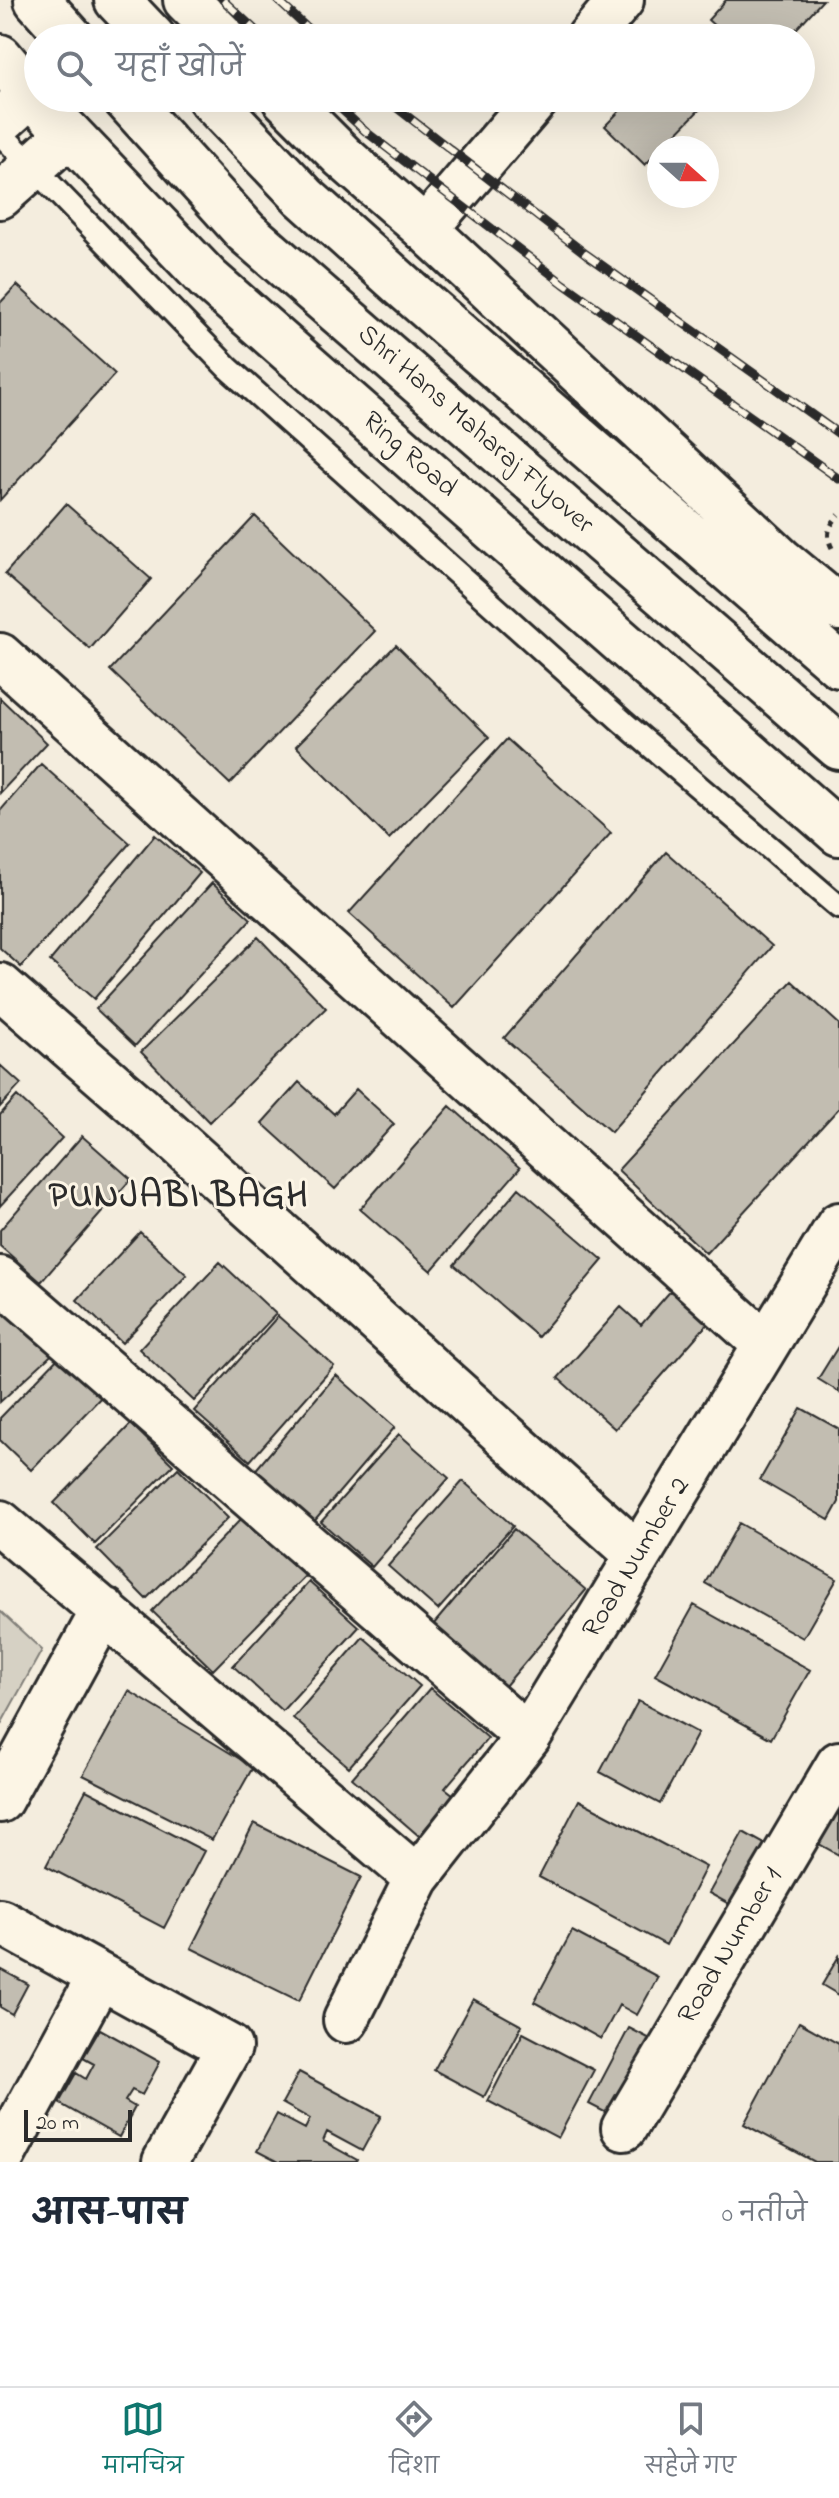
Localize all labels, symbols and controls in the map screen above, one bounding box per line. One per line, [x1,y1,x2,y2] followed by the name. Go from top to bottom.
[24,24,815,112] search box
[52,46,96,90] icon: search
[116,47,245,91] text: यहाँ खोजें
[647,136,719,208] north arrow
[348,315,603,545] street label: Shri Hans Maharaj Flyover
[352,402,466,508] street label: Ring Road
[48,1171,310,1224] district label: PUNJABI BAGH
[573,1470,701,1646] street label: Road Number 2
[668,1860,794,2032] street label: Road Number 1
[24,2106,132,2142] scale bar
[36,2108,79,2140] text: 20 m
[32,2190,186,2240] text: आस-पास
[722,2196,807,2234] text: 0 नतीजे
[103,2397,184,2490] tab: मानचित्र
[389,2397,439,2490] tab: दिशा
[645,2397,736,2490] tab: सहेजे गए

